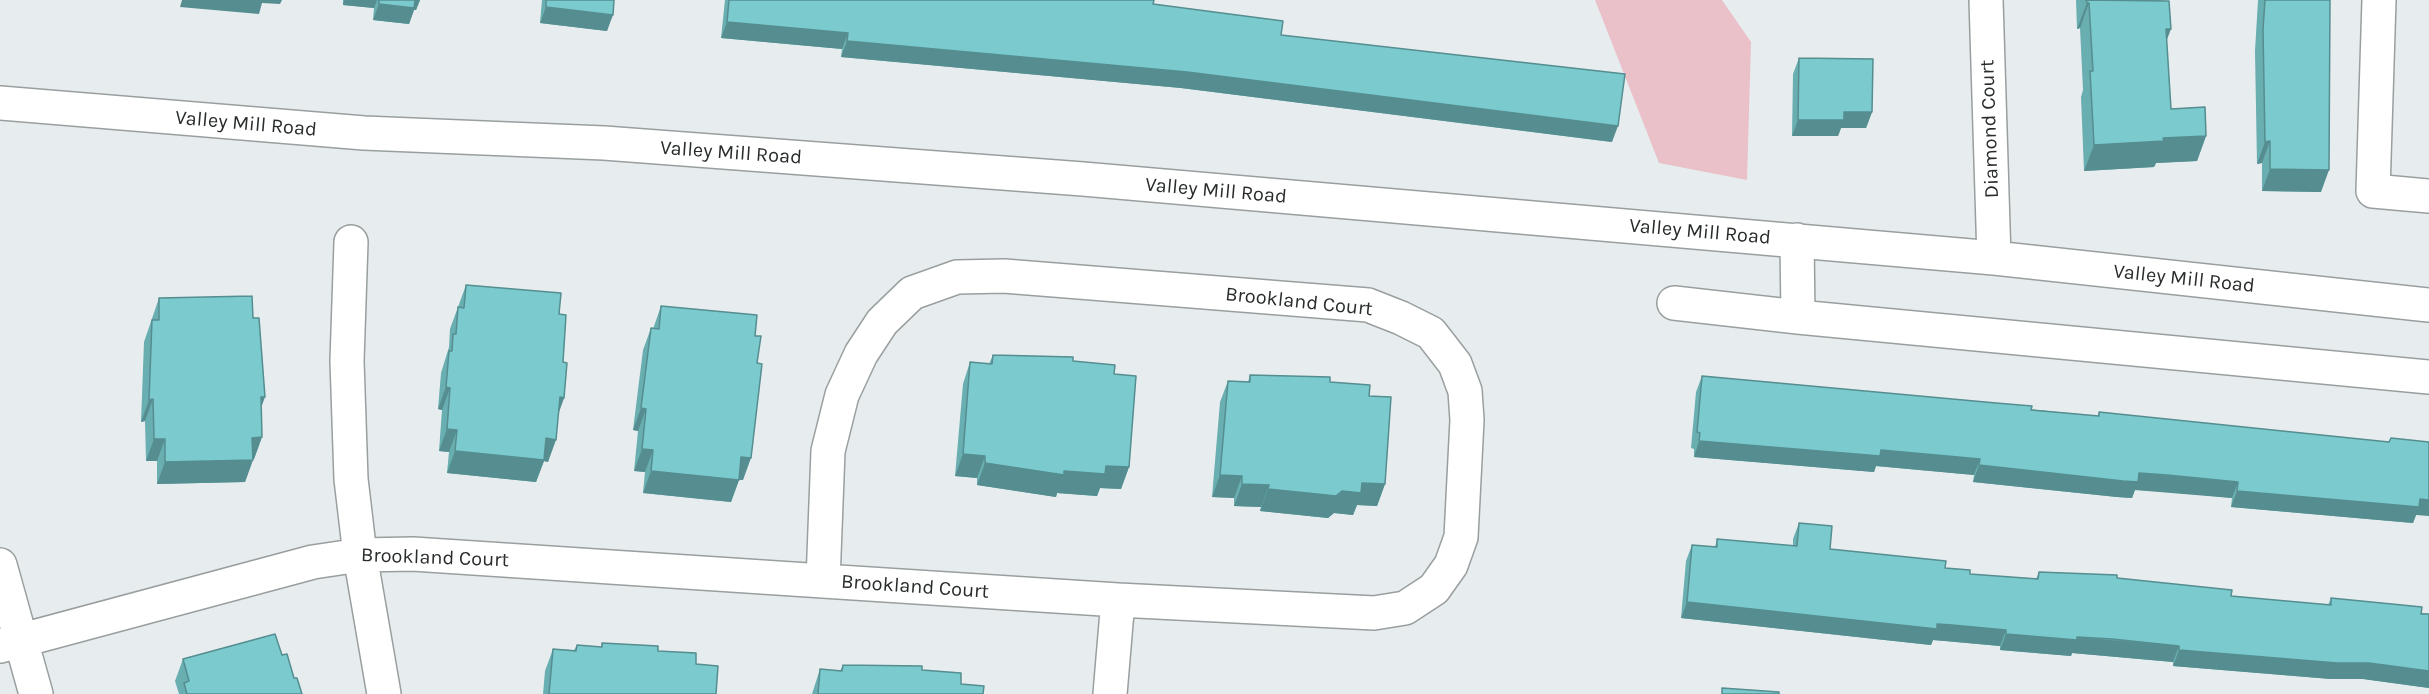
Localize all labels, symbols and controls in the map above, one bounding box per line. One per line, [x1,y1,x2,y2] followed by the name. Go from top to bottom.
[1976,59,2004,199] street label: Diamond Court
[174,106,318,142] street label: Valley Mill Road
[659,136,803,170] street label: Valley Mill Road
[1144,173,1288,209] street label: Valley Mill Road
[1628,214,1772,250] street label: Valley Mill Road
[2112,260,2256,298] street label: Valley Mill Road
[1224,282,1374,322] street label: Brookland Court
[361,543,509,573] street label: Brookland Court
[840,570,990,604] street label: Brookland Court

